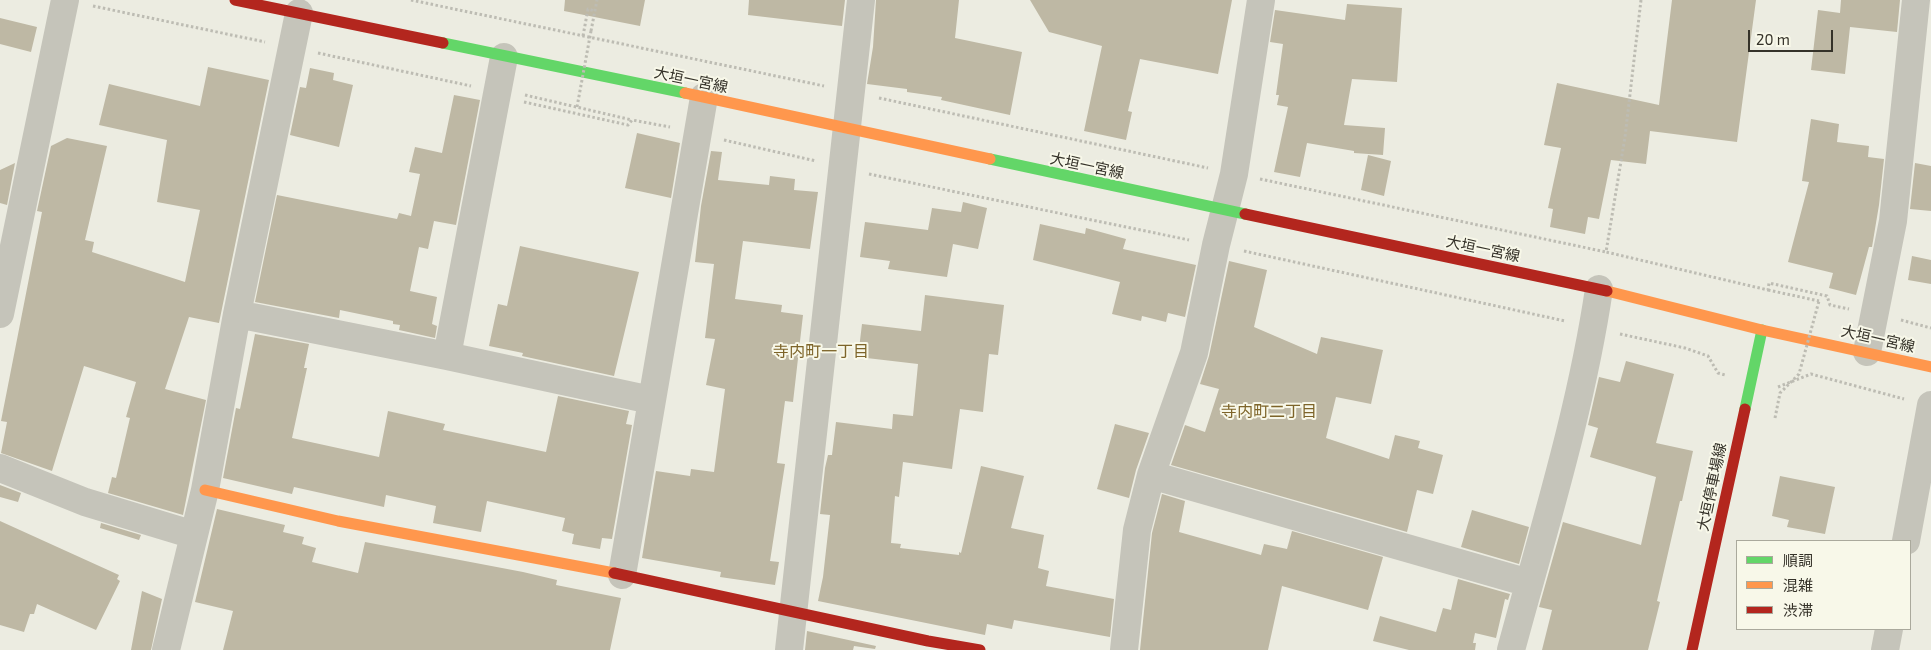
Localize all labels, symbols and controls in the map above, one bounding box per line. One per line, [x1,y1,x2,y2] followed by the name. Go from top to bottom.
[1751,20,1836,52] scale bar
[1756,30,1790,48] text: 20 m
[652,63,730,97] street label: 大垣一宮線
[1048,149,1126,183] street label: 大垣一宮線
[1444,232,1522,266] street label: 大垣一宮線
[1839,322,1917,356] street label: 大垣一宮線
[773,342,869,362] district label: 寺内町一丁目
[1221,402,1317,422] district label: 寺内町二丁目
[1694,441,1730,533] street label: 大垣停車場線
[1736,540,1911,630] legend
[1783,551,1813,569] text: 順調
[1783,576,1813,594] text: 混雑
[1783,601,1813,619] text: 渋滞

